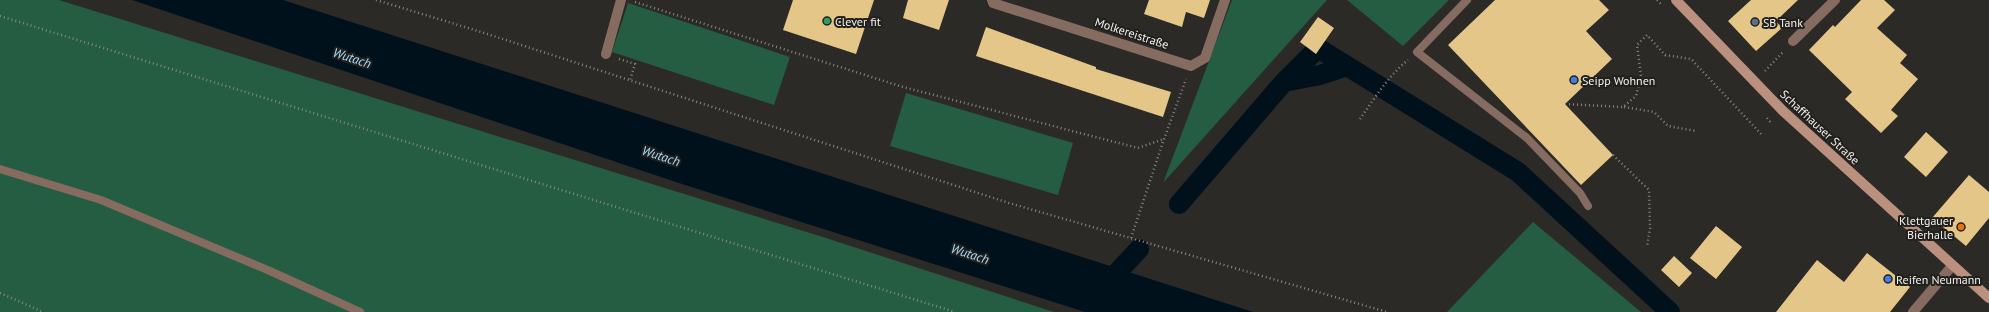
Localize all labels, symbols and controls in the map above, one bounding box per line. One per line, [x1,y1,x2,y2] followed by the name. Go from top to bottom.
[835,14,881,29] place label: Clever fit
[1093,14,1171,52] street label: Molkereistraße
[1763,15,1803,30] place label: SB Tank
[822,16,832,26] marker: Clever fit
[1750,17,1760,27] marker: SB Tank
[331,44,373,72] water label: Wutach
[1582,73,1655,88] place label: Seipp Wohnen
[1569,75,1579,85] marker: Seipp Wohnen
[1777,86,1863,168] street label: Schaffhauser Straße
[640,142,682,170] water label: Wutach
[1899,213,1953,242] place label: Klettgauer Bierhalle
[1956,222,1966,232] marker: Klettgauer Bierhalle
[949,240,991,268] water label: Wutach
[1896,272,1981,287] place label: Reifen Neumann
[1883,274,1893,284] marker: Reifen Neumann

